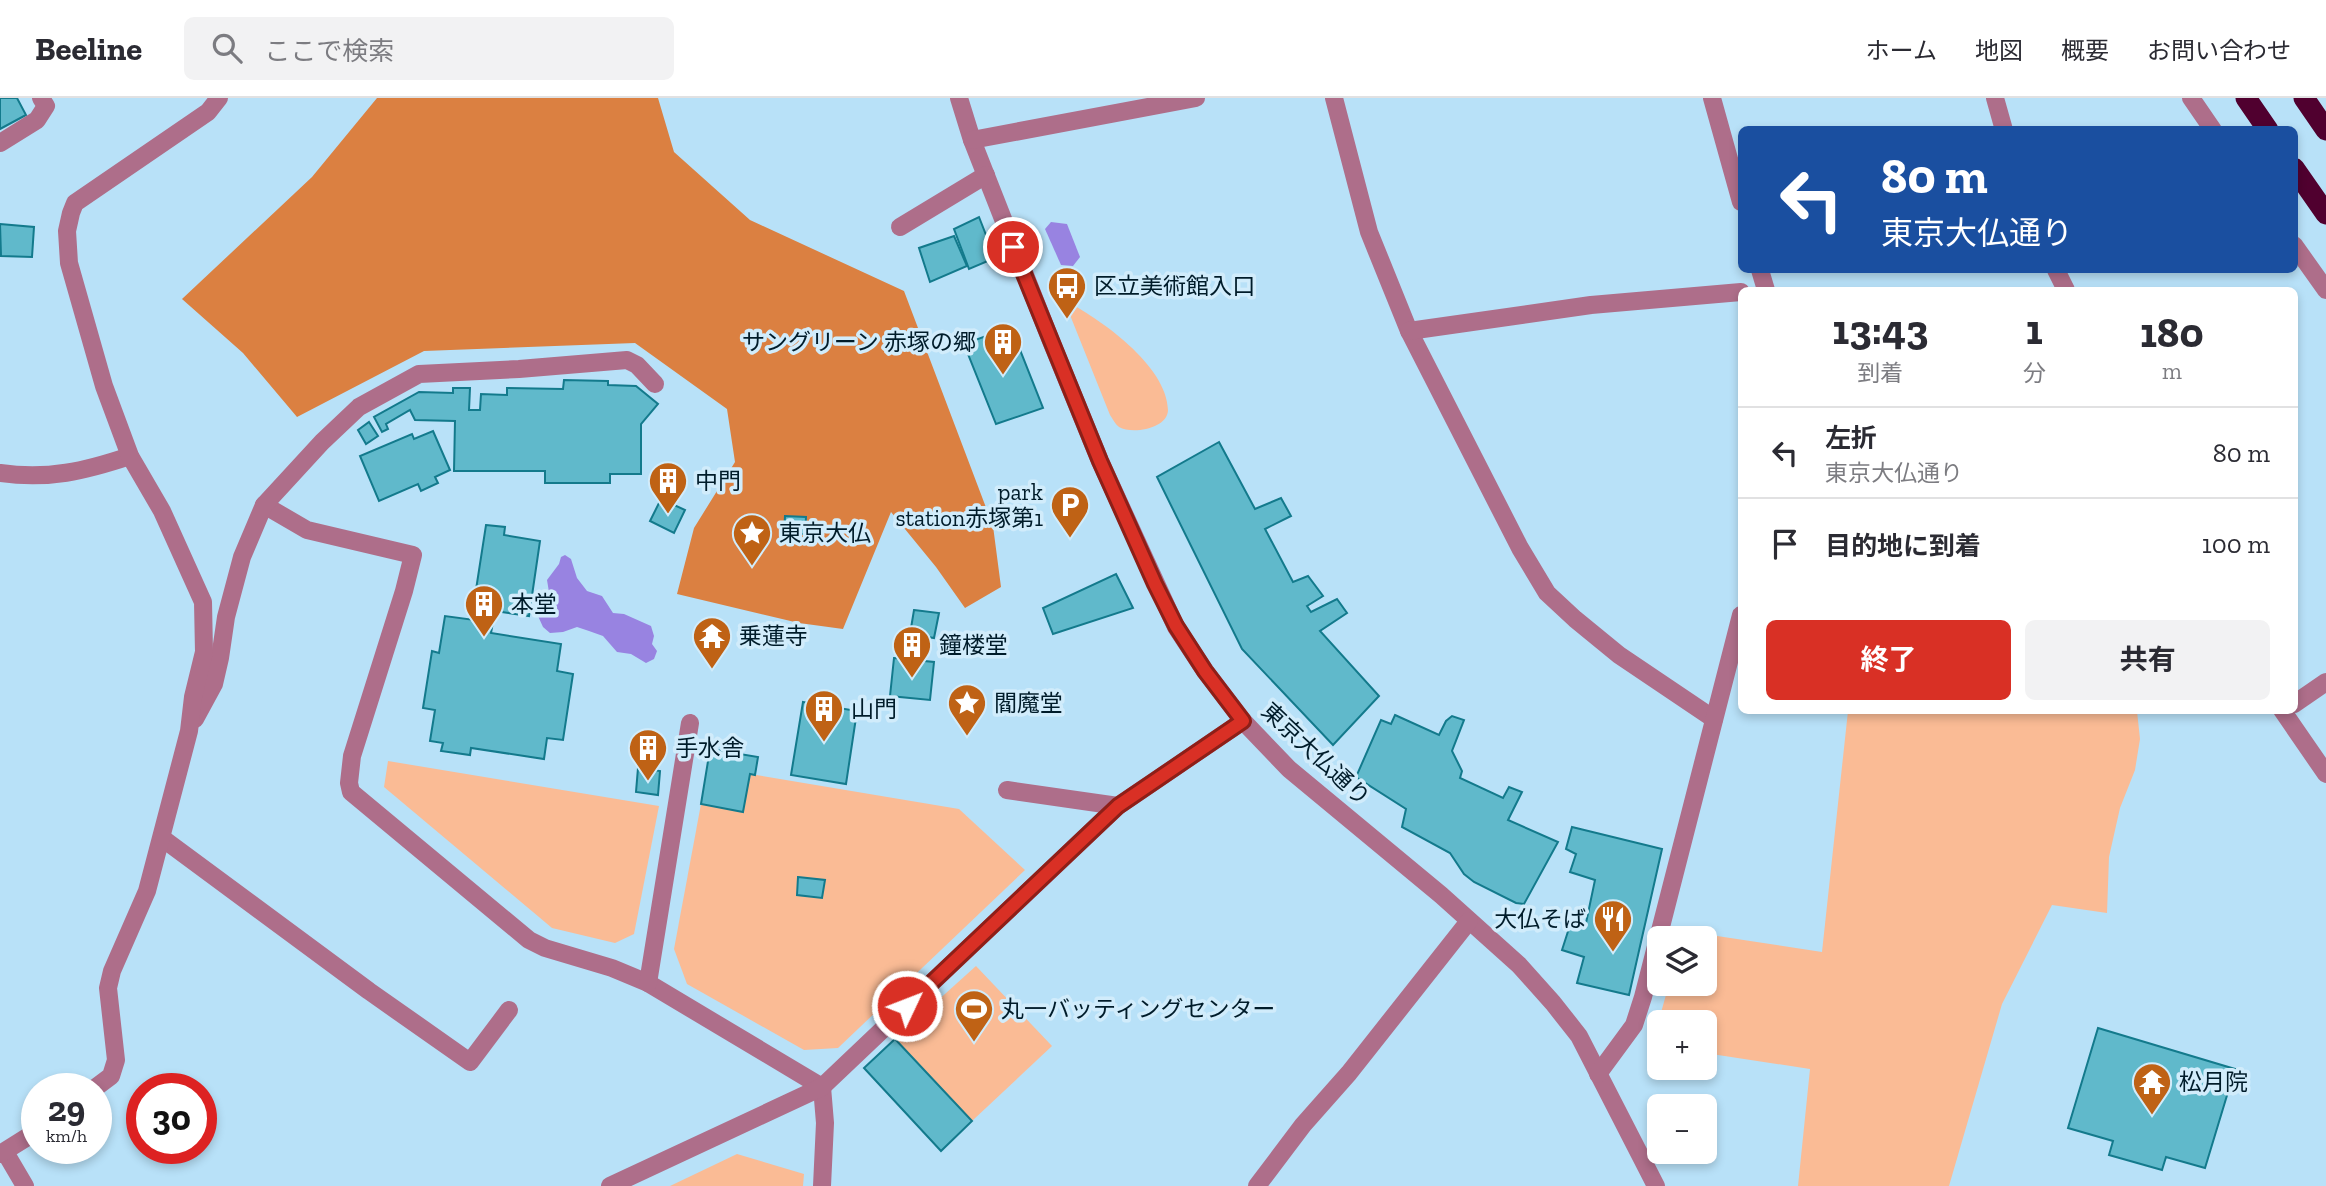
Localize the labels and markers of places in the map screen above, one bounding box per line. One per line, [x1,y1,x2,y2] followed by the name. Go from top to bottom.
[983,217,1043,277] pin
[1046,265,1088,320] bus stop icon: 区立美術館入口
[1094,272,1255,300] place label: 区立美術館入口
[982,321,1024,376] building icon: サングリーン 赤塚の郷
[742,328,976,356] place label: サングリーン 赤塚の郷
[647,460,689,515] building icon: 中門
[695,467,741,495] place label: 中門
[895,478,1043,532] place label: park station赤塚第1
[1049,484,1091,539] parking icon: park station赤塚第1
[731,512,773,567] place icon: 東京大仏
[779,519,871,547] place label: 東京大仏
[463,583,505,638] building icon: 本堂
[511,590,557,618] place label: 本堂
[691,615,733,670] temple icon: 乗蓮寺
[739,622,808,650] place label: 乗蓮寺
[891,624,933,679] building icon: 鐘楼堂
[939,631,1008,659] place label: 鐘楼堂
[946,682,988,737] place icon: 閻魔堂
[803,688,845,743] building icon: 山門
[994,689,1063,717] place label: 閻魔堂
[851,695,897,723] place label: 山門
[627,727,669,782] building icon: 手水舎
[675,734,744,762] place label: 手水舎
[1592,898,1634,953] restaurant icon: 大仏そば
[1494,905,1586,933] place label: 大仏そば
[953,988,995,1043] sports icon: 丸一バッティングセンター
[1001,995,1276,1023] place label: 丸一バッティングセンター
[2131,1061,2173,1116] temple icon: 松月院
[2179,1068,2248,1096] place label: 松月院

